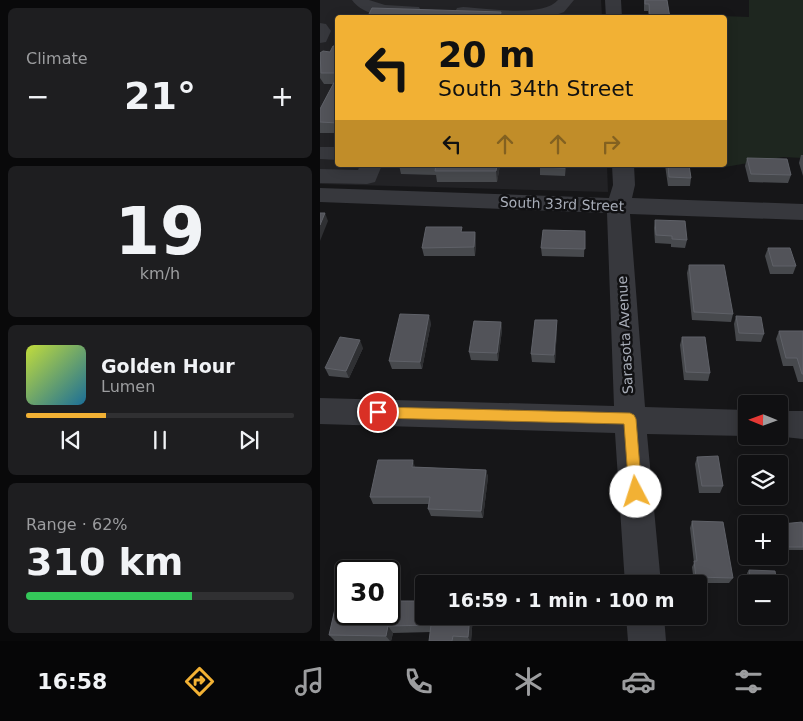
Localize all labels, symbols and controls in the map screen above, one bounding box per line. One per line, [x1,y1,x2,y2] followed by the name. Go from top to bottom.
[355,35,420,100] icon: left
[438,35,535,75] text: 20 m
[26,49,88,68] text: Climate
[124,74,196,118] text: 21°
[438,76,633,101] text: South 34th Street
[26,80,49,113] text: −
[271,80,294,113] text: +
[438,130,466,158] icon: left
[491,130,519,158] icon: ahead
[544,130,572,158] icon: ahead
[597,130,625,158] icon: right
[115,194,205,269] text: 19
[500,194,625,214] street label: South 33rd Street
[140,264,180,283] text: km/h
[614,276,636,394] street label: Sarasota Avenue
[101,355,235,377] text: Golden Hour
[101,377,155,396] text: Lumen
[357,391,399,433] pin
[738,395,788,445] north arrow
[738,395,788,625] map controls
[364,398,392,426] icon: arrive
[57,426,85,454] icon: previous
[146,426,174,454] icon: pause
[235,426,263,454] icon: next
[738,455,788,505] button: layers
[609,465,661,517] position arrow
[26,515,128,534] text: Range · 62%
[738,515,788,565] button: +
[26,540,183,584] text: 310 km
[335,560,400,625] speed limit sign: 30
[738,575,788,625] button: −
[447,589,675,611] text: 16:59 · 1 min · 100 m
[182,664,217,699] icon: directions
[292,664,327,699] icon: music
[401,664,436,699] icon: phone
[511,664,546,699] icon: climate
[621,664,656,699] icon: car
[731,664,766,699] icon: filters
[37,669,107,694] text: 16:58

